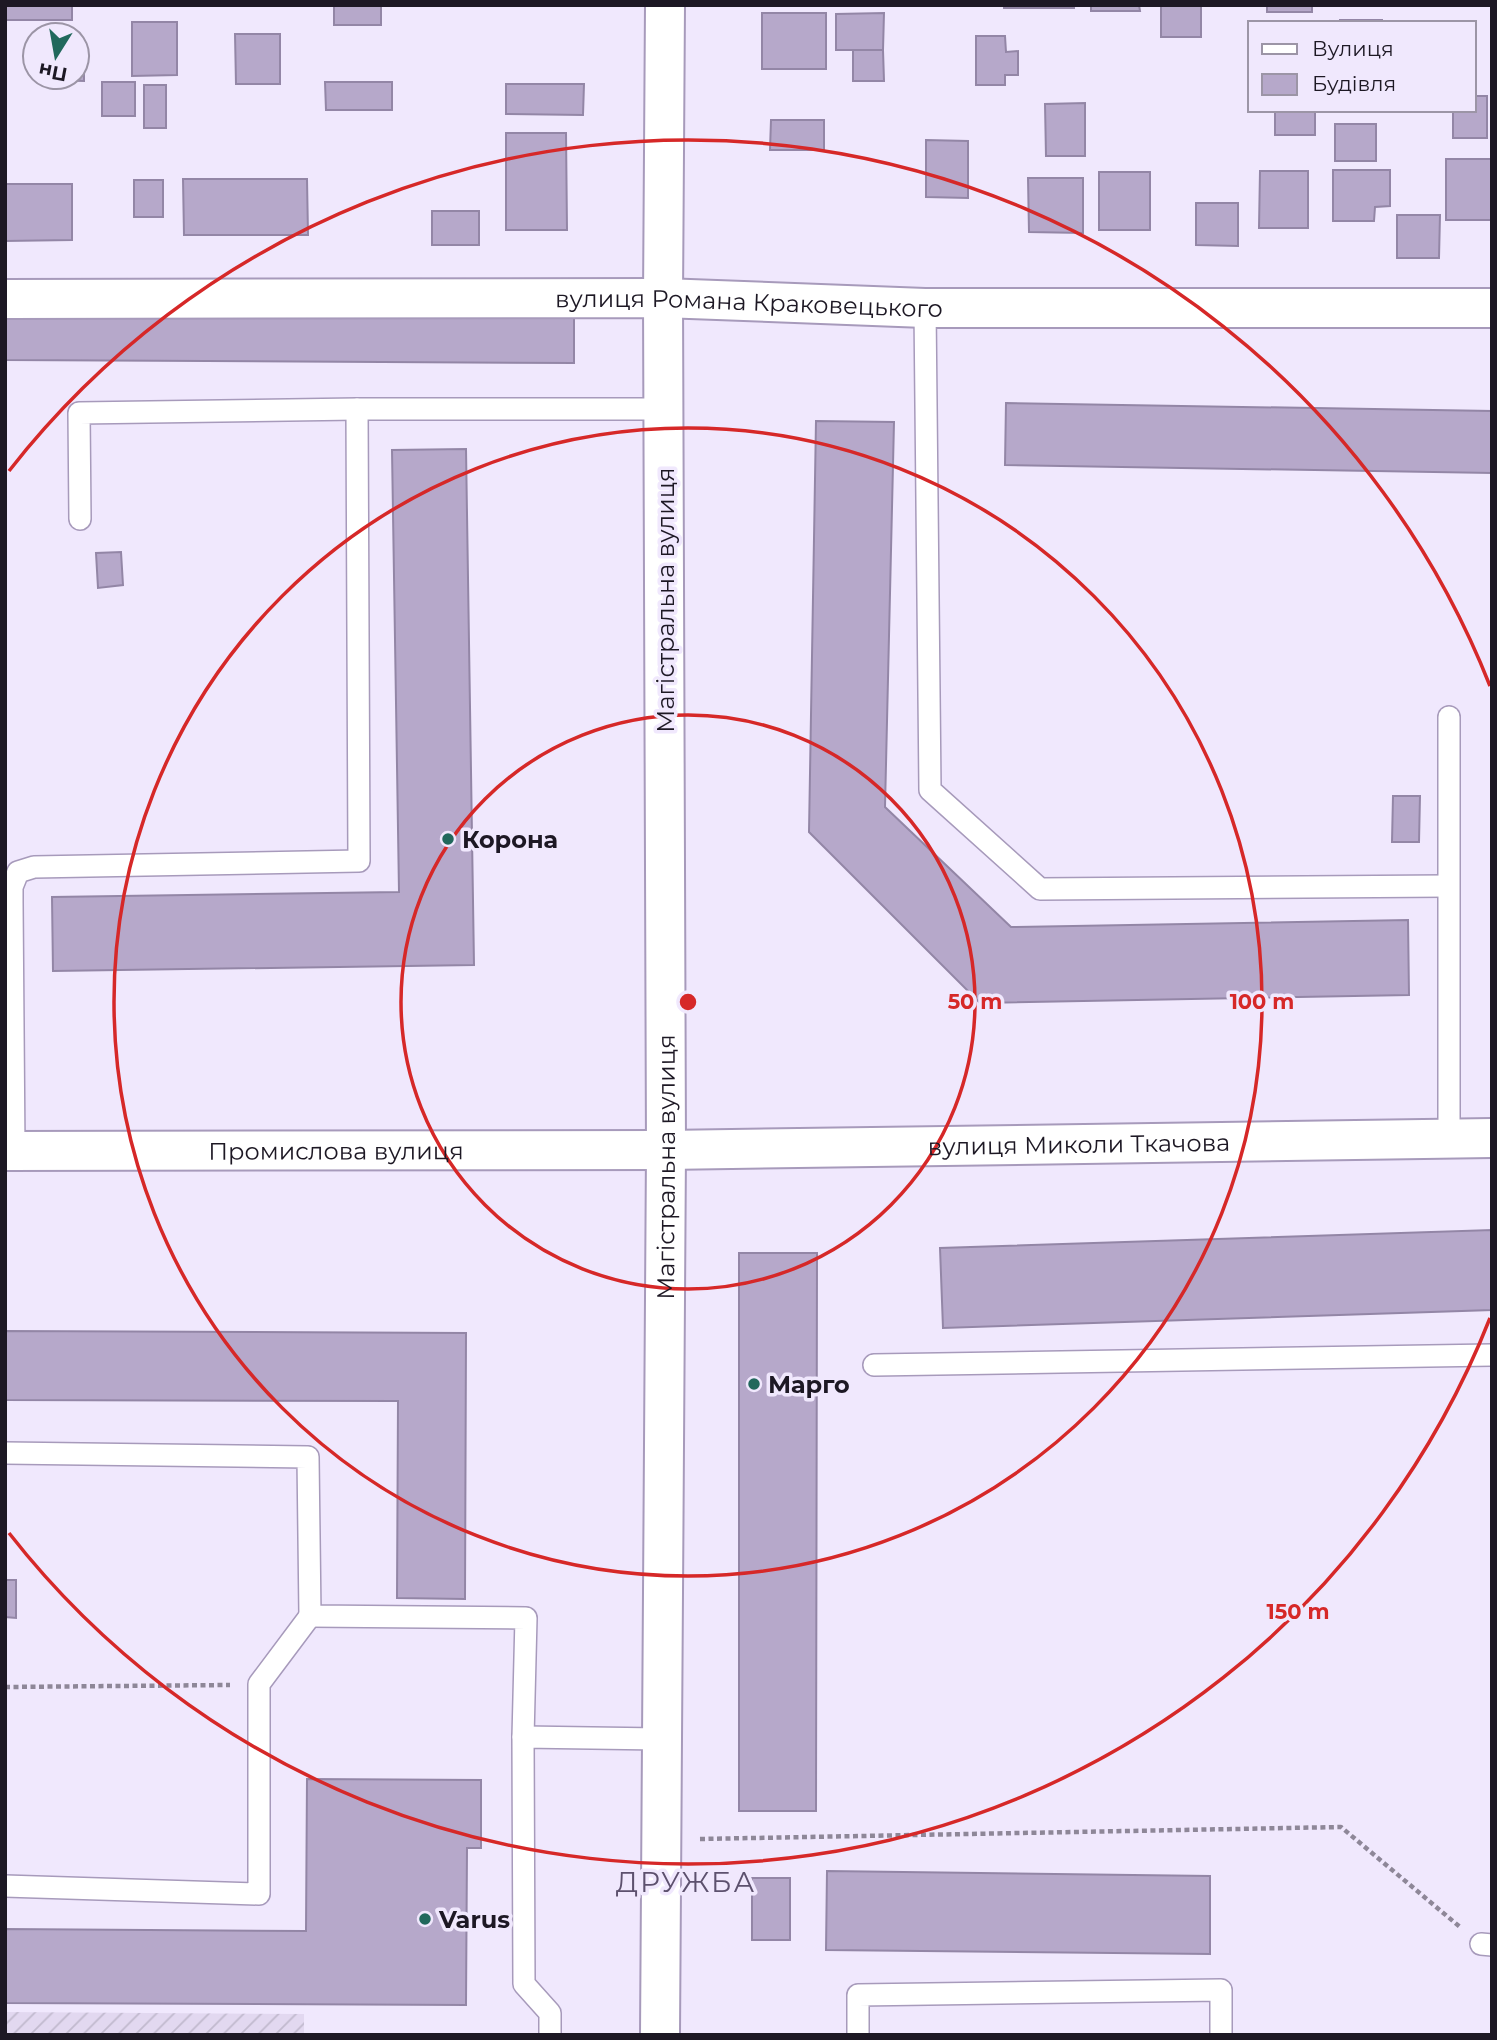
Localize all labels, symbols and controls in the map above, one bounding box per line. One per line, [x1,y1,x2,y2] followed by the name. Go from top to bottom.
[21,21,91,91] north arrow
[1248,21,1476,112] legend
[1312,36,1394,61] text: Вулиця
[37,58,69,86] text: Пн
[1312,71,1396,96] text: Будівля
[555,283,943,323] street label: вулиця Романа Краковецького
[651,467,680,733] street label: Магістральна вулиця
[462,825,558,854] place label: Корона
[440,831,456,847] marker: Корона
[948,989,1002,1014] text: 50 m
[1230,989,1294,1014] text: 100 m
[676,990,700,1014] centre of rings
[650,1034,681,1300] street label: Магістральна вулиця
[928,1127,1230,1161] street label: вулиця Миколи Ткачова
[208,1136,464,1165] street label: Промислова вулиця
[768,1370,850,1399] place label: Марго
[746,1376,762,1392] marker: Марго
[1267,1599,1329,1624] text: 150 m
[616,1865,756,1899] district label: ДРУЖБА
[438,1905,510,1934] place label: Varus
[417,1911,433,1927] marker: Varus

